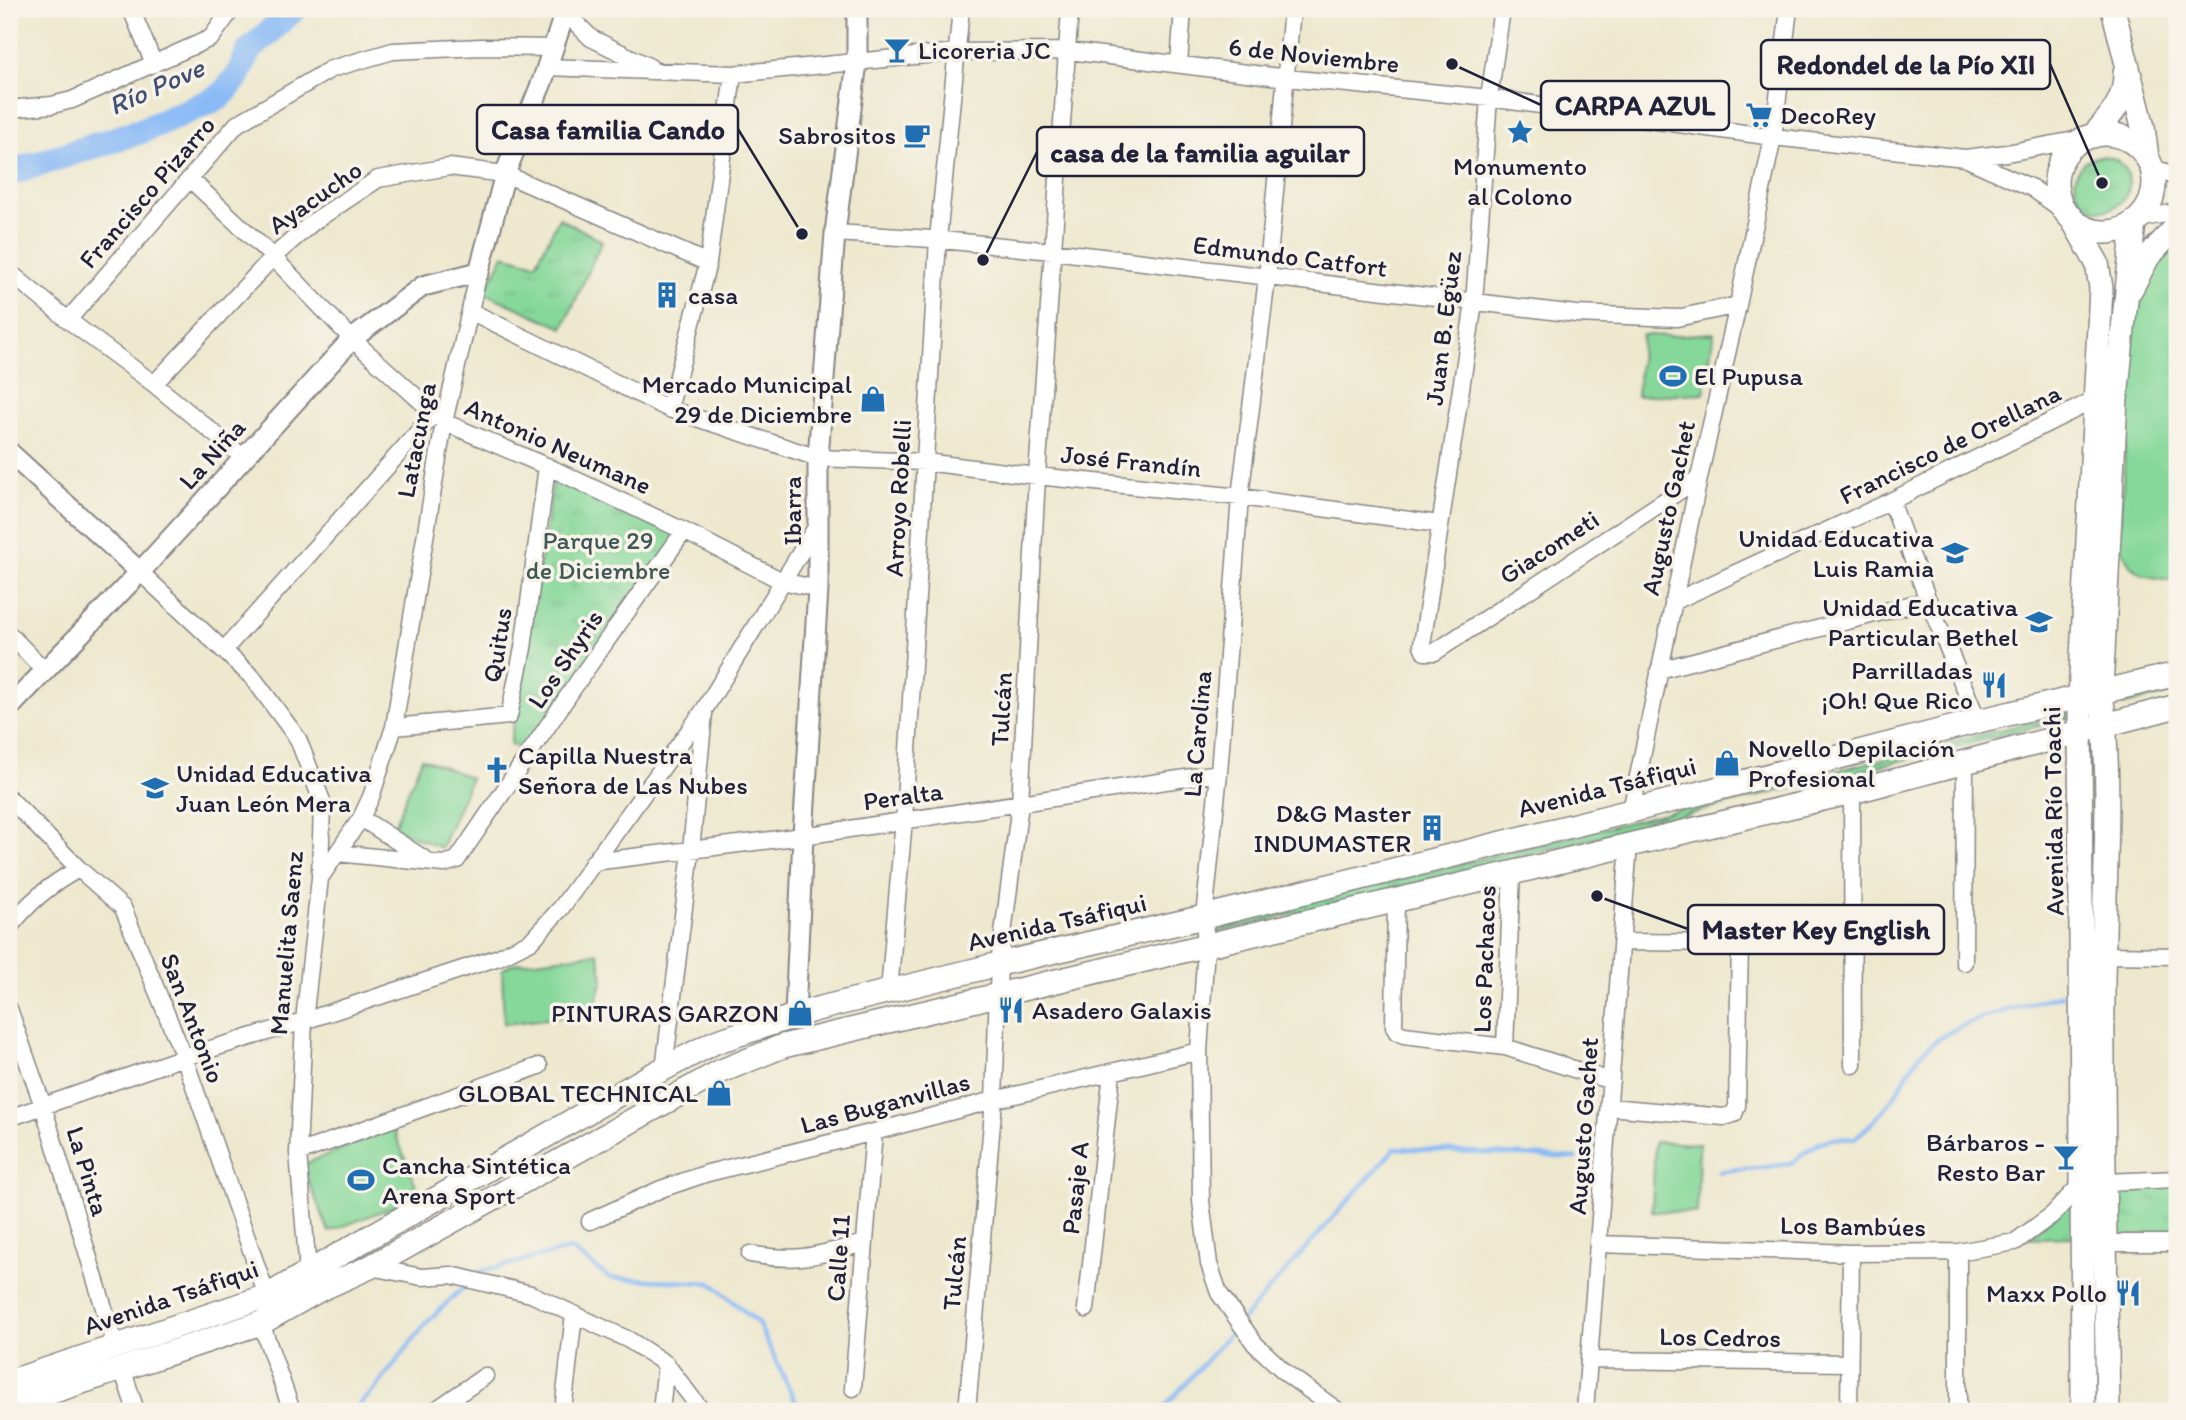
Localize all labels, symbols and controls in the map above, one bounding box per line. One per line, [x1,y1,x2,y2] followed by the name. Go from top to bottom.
[1227,30,1401,80] street label: 6 de Noviembre
[918,34,1051,66] place label: Licoreria JC
[882,35,912,65] bar icon: Licoreria JC
[1761,40,2050,89] callout: Redondel de la Pío XII
[1777,47,2035,81] text: Redondel de la Pío XII
[103,49,211,122] water label: Río Pove
[1541,81,1729,130] callout: CARPA AZUL
[1555,88,1716,122] text: CARPA AZUL
[1780,99,1876,131] place label: DecoRey
[1744,100,1774,130] supermarket icon: DecoRey
[477,105,738,154] callout: Casa familia Cando
[72,109,222,275] street label: Francisco Pizarro
[491,112,725,146] text: Casa familia Cando
[1505,117,1535,147] place icon: Monumento al Colono
[778,119,896,151] place label: Sabrositos
[902,120,932,150] cafe icon: Sabrositos
[1037,127,1364,176] callout: casa de la familia aguilar
[1050,135,1351,169] text: casa de la familia aguilar
[1453,150,1587,212] place label: Monumento al Colono
[262,153,368,241] street label: Ayacucho
[1191,228,1389,284] street label: Edmundo Catfort
[1418,249,1468,407] street label: Juan B. Egüez
[688,279,738,311] place label: casa
[652,280,682,310] building icon: casa
[1694,360,1803,392] place label: El Pupusa
[1658,361,1688,391] sports icon: El Pupusa
[642,368,852,430] place label: Mercado Municipal 29 de Diciembre
[1834,376,2066,512] street label: Francisco de Orellana
[389,379,443,500] street label: Latacunga
[858,384,888,414] shop icon: Mercado Municipal 29 de Diciembre
[460,391,656,501] street label: Antonio Neumane
[172,411,253,496] street label: La Niña
[1634,417,1702,598] street label: Augusto Gachet
[878,418,918,578] street label: Arroyo Robelli
[1059,438,1203,484] street label: José Frandín
[776,476,808,546] street label: Ibarra
[1493,503,1605,591] street label: Giacometi
[1738,522,1935,584] place label: Unidad Educativa Luis Ramia
[526,524,670,586] park label: Parque 29 de Diciembre
[1940,538,1970,568] school or university icon: Unidad Educativa Luis Ramia
[1822,591,2019,653] place label: Unidad Educativa Particular Bethel
[520,603,610,715] street label: Los Shyris
[475,605,519,685] street label: Quitus
[2024,607,2054,637] school or university icon: Unidad Educativa Particular Bethel
[1822,654,1973,716] place label: Parrilladas ¡Oh! Que Rico
[1176,669,1218,799] street label: La Carolina
[1979,670,2009,700] restaurant icon: Parrilladas ¡Oh! Que Rico
[983,671,1019,747] street label: Tulcán
[2035,706,2071,916] street label: Avenida Río Toachi
[1748,732,1955,794] place label: Novello Depilación Profesional
[518,739,748,801] place label: Capilla Nuestra Señora de Las Nubes
[1712,748,1742,778] shop icon: Novello Depilación Profesional
[1514,749,1700,825] street label: Avenida Tsáfiqui
[482,755,512,785] church icon: Capilla Nuestra Señora de Las Nubes
[176,757,372,819] place label: Unidad Educativa Juan León Mera
[140,773,170,803] school or university icon: Unidad Educativa Juan León Mera
[861,775,945,817] street label: Peralta
[1254,797,1412,859] place label: D&G Master INDUMASTER
[1417,813,1447,843] building icon: D&G Master INDUMASTER
[262,849,310,1036] street label: Manuelita Saenz
[1465,885,1503,1033] street label: Los Pachacos
[964,886,1150,958] street label: Avenida Tsáfiqui
[1688,905,1944,954] callout: Master Key English
[1702,912,1931,946] text: Master Key English
[154,948,232,1088] street label: San Antonio
[1032,994,1212,1026] place label: Asadero Galaxis
[996,995,1026,1025] restaurant icon: Asadero Galaxis
[551,997,779,1029] place label: PINTURAS GARZON
[785,998,815,1028] shop icon: PINTURAS GARZON
[1561,1036,1605,1216] street label: Augusto Gachet
[797,1065,973,1141] street label: Las Buganvillas
[458,1077,698,1109] place label: GLOBAL TECHNICAL
[704,1078,734,1108] shop icon: GLOBAL TECHNICAL
[59,1122,117,1220] street label: La Pinta
[1926,1126,2046,1188] place label: Bárbaros - Resto Bar
[1054,1140,1096,1236] street label: Pasaje A
[2051,1142,2081,1172] bar icon: Bárbaros - Resto Bar
[382,1149,571,1211] place label: Cancha Sintética Arena Sport
[346,1165,376,1195] sports icon: Cancha Sintética Arena Sport
[1780,1209,1926,1243] street label: Los Bambúes
[819,1213,857,1303] street label: Calle 11
[935,1234,973,1312] street label: Tulcán
[79,1252,263,1342] street label: Avenida Tsáfiqui
[1986,1277,2107,1309] place label: Maxx Pollo
[2113,1278,2143,1308] restaurant icon: Maxx Pollo
[1659,1320,1781,1354] street label: Los Cedros

